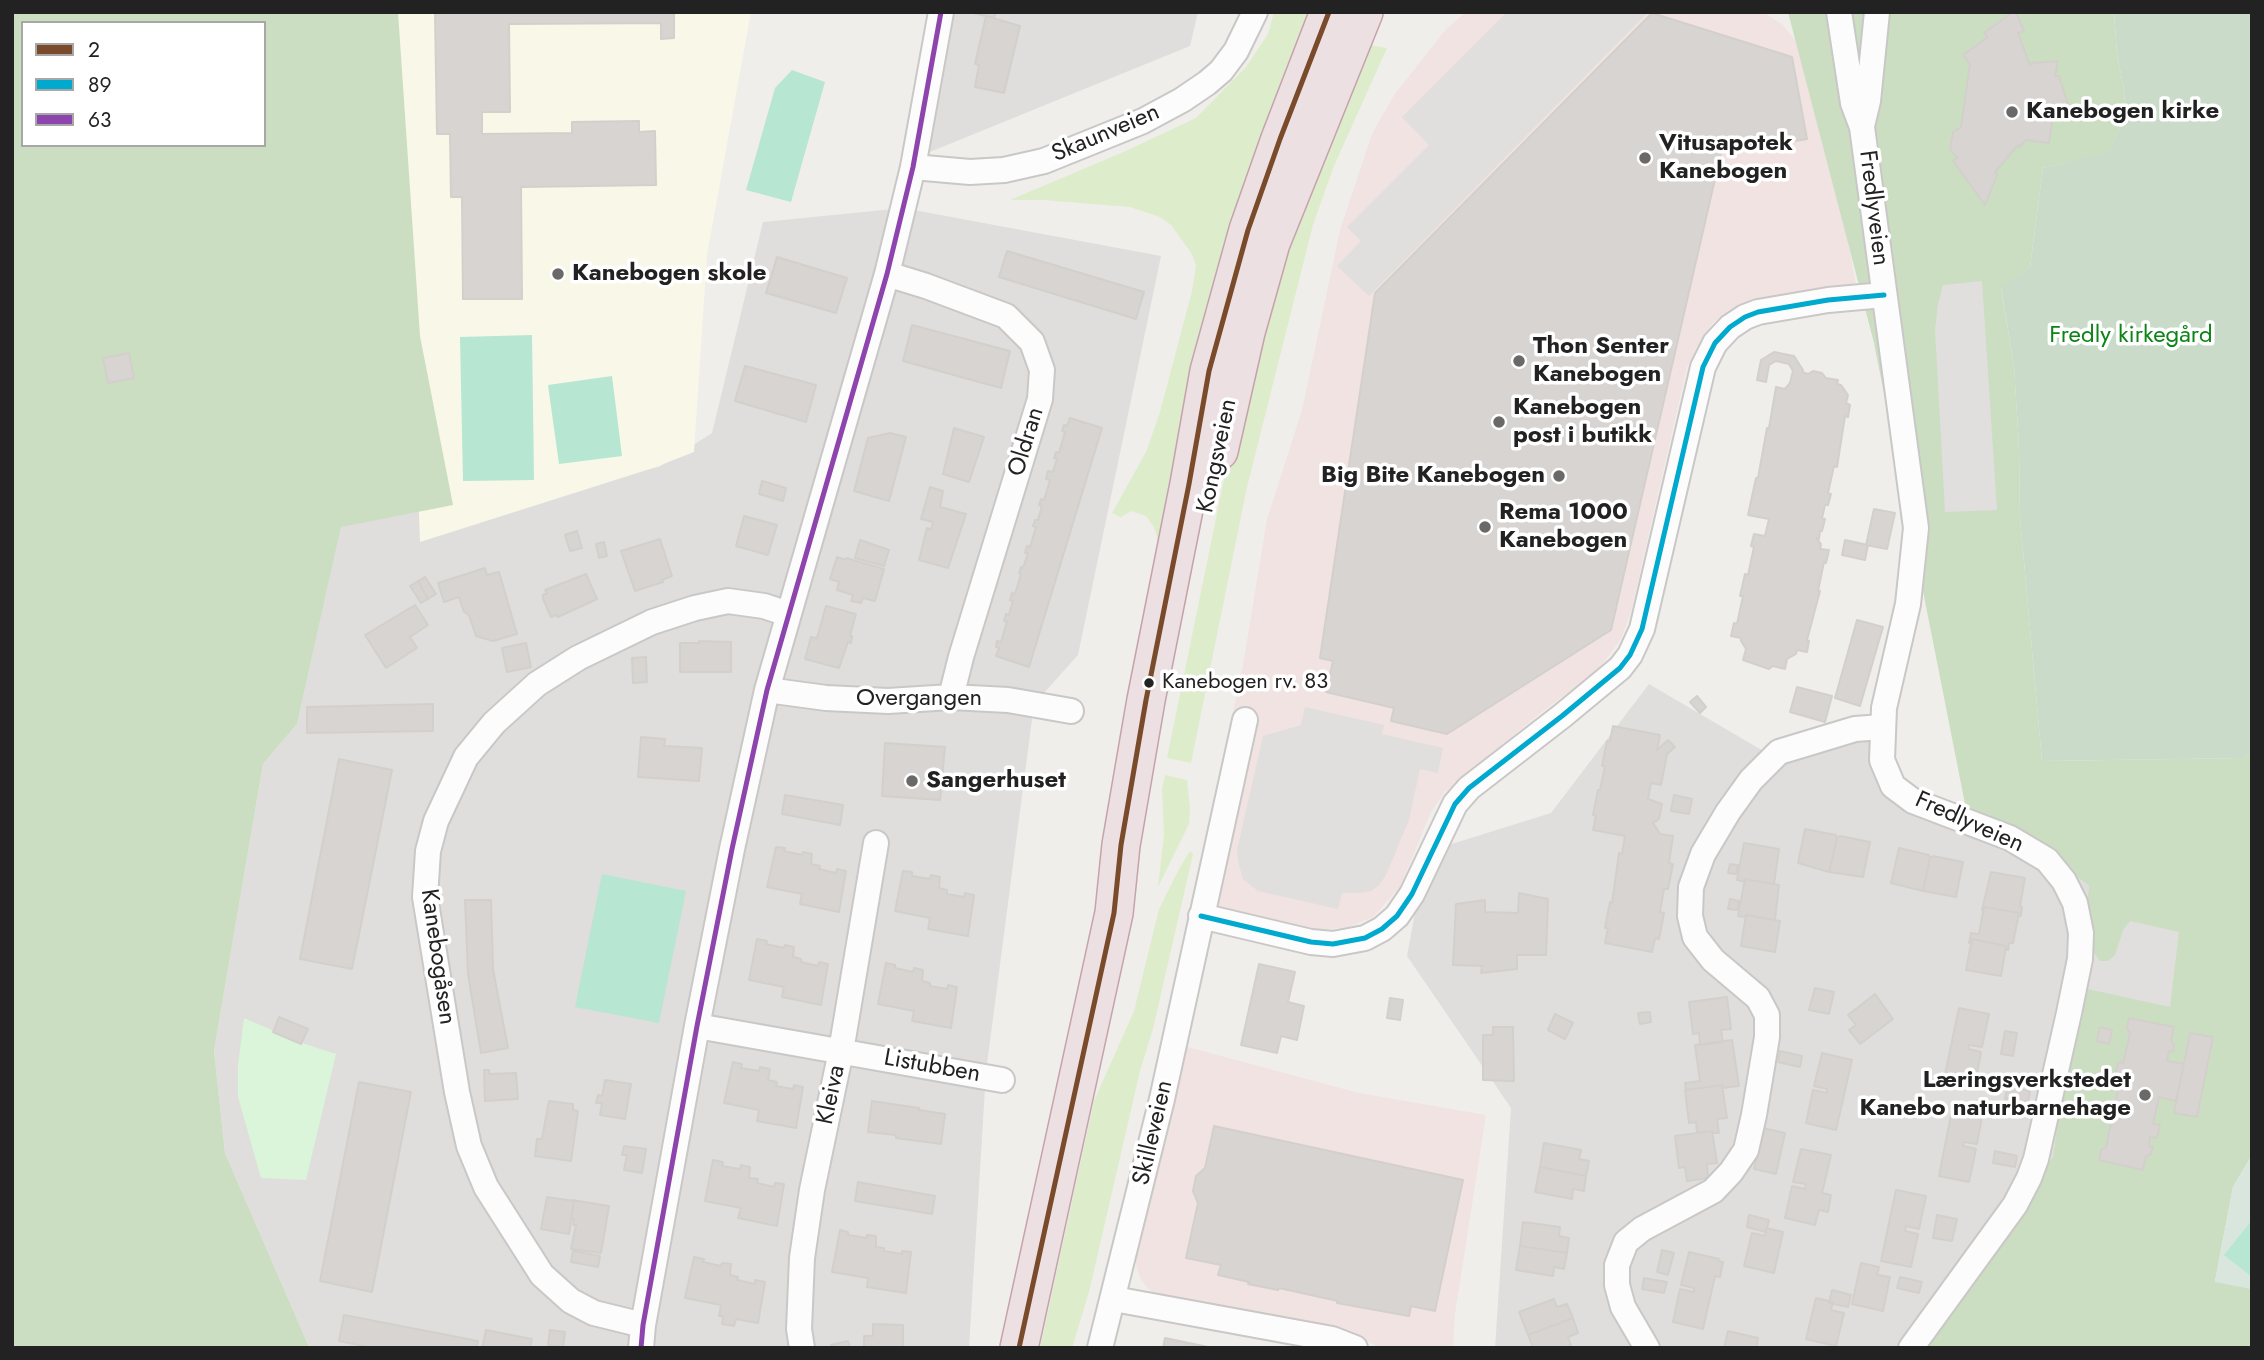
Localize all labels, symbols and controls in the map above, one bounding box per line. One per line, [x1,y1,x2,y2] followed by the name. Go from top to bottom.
[21,21,266,147] legend
[88,35,100,65] text: 2
[88,70,112,100] text: 89
[1048,98,1164,170] street label: Skaunveien
[2026,98,2219,126] place label: Kanebogen kirke
[2004,104,2020,120] marker: Kanebogen kirke
[88,105,112,135] text: 63
[1659,130,1793,186] place label: Vitusapotek Kanebogen
[1852,149,1894,267] street label: Fredlyveien
[1637,150,1653,166] marker: Vitusapotek Kanebogen
[572,260,766,288] place label: Kanebogen skole
[550,266,566,282] marker: Kanebogen skole
[2049,322,2213,350] park label: Fredly kirkegård
[1533,333,1669,389] place label: Thon Senter Kanebogen
[1511,353,1527,369] marker: Thon Senter Kanebogen
[1513,394,1652,450] place label: Kanebogen post i butikk
[1192,397,1244,515] street label: Kongsveien
[1003,404,1051,480] street label: Oldran
[1491,414,1507,430] marker: Kanebogen post i butikk
[1321,462,1545,490] place label: Big Bite Kanebogen
[1551,468,1567,484] marker: Big Bite Kanebogen
[1499,499,1628,555] place label: Rema 1000 Kanebogen
[1477,519,1493,535] marker: Rema 1000 Kanebogen
[1162,670,1328,696] place label: Kanebogen rv. 83
[1142,676,1156,690] marker: Kanebogen rv. 83
[856,685,982,713] street label: Overgangen
[926,767,1066,795] place label: Sangerhuset
[904,773,920,789] marker: Sangerhuset
[1910,786,2028,860] street label: Fredlyveien
[413,887,461,1027] street label: Kanebogåsen
[882,1044,982,1090] street label: Listubben
[812,1063,852,1127] street label: Kleiva
[1859,1067,2131,1123] place label: Læringsverkstedet Kanebo naturbarnehage
[1128,1078,1180,1188] street label: Skilleveien
[2137,1087,2153,1103] marker: Læringsverkstedet Kanebo naturbarnehage

